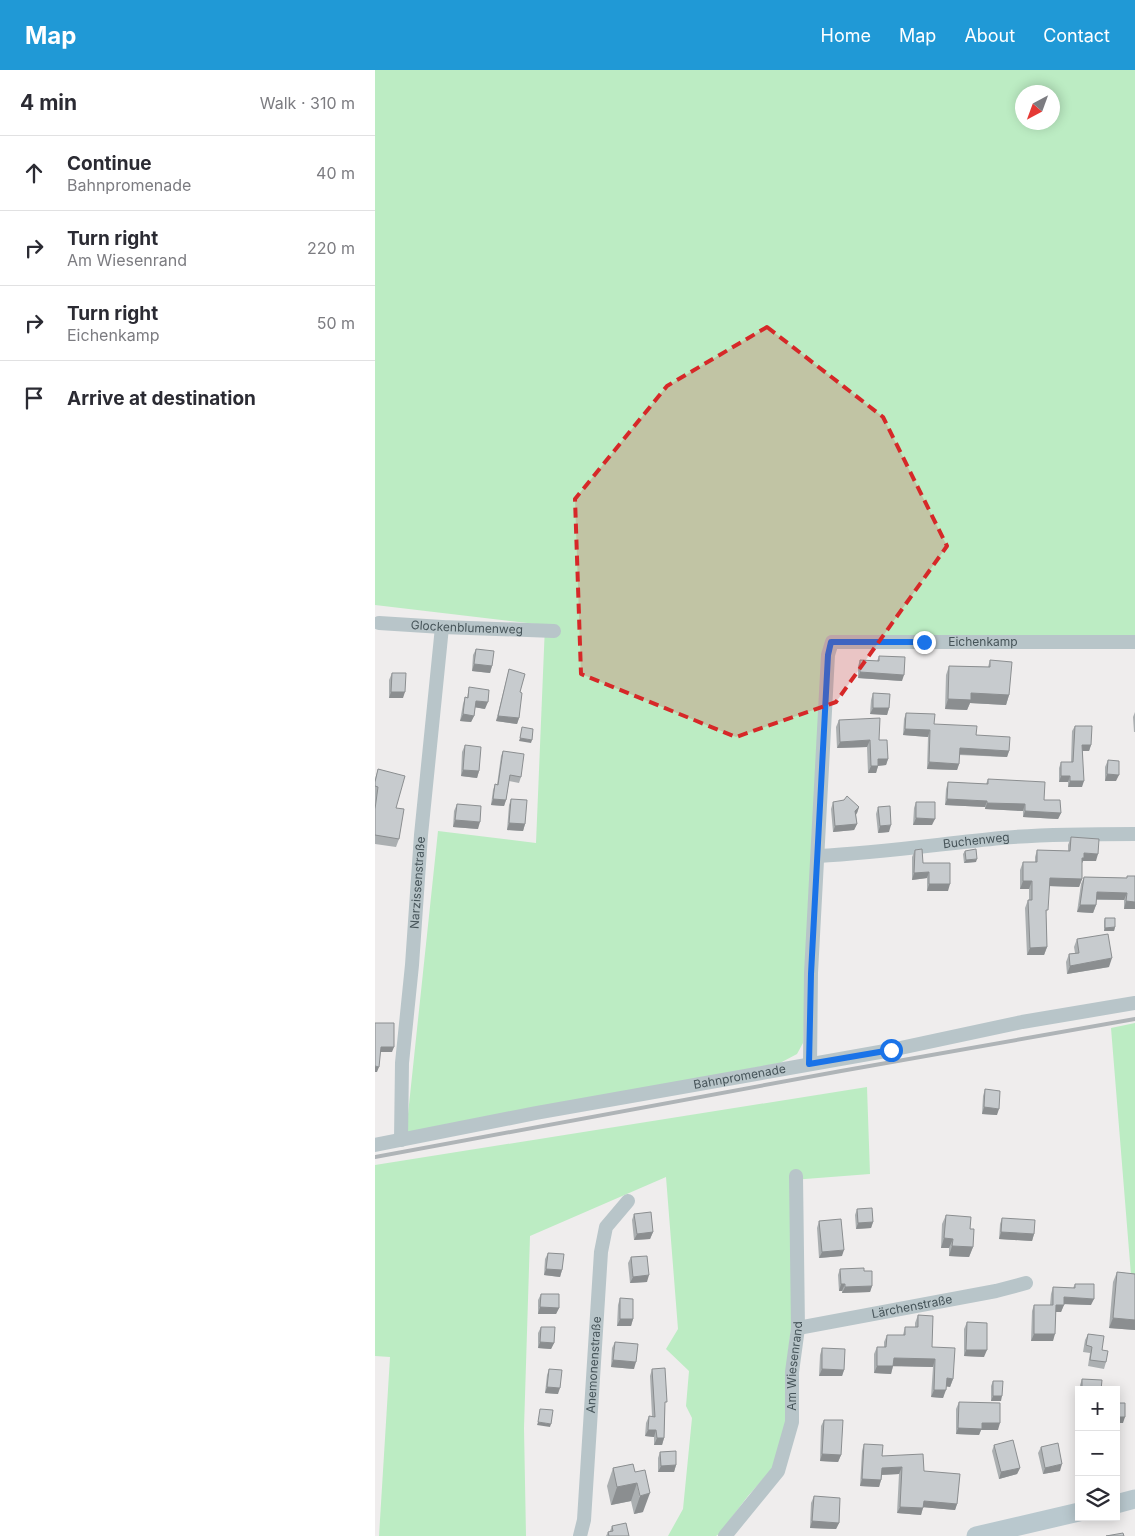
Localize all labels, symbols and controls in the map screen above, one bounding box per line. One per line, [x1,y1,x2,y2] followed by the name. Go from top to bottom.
[25,21,76,50] text: Map
[821,25,871,46] text: Home
[899,25,936,46] text: Map
[964,25,1015,46] text: About
[1043,25,1110,46] text: Contact
[1015,85,1060,130] north arrow
[20,90,77,115] text: 4 min
[260,93,355,113] text: Walk · 310 m
[67,152,152,175] text: Continue
[20,159,48,187] icon: ahead
[316,163,355,183] text: 40 m
[67,175,191,195] text: Bahnpromenade
[67,227,158,250] text: Turn right
[20,234,48,262] icon: right
[307,238,355,258] text: 220 m
[67,250,187,270] text: Am Wiesenrand
[67,302,158,325] text: Turn right
[20,309,48,337] icon: right
[317,313,355,333] text: 50 m
[67,325,159,345] text: Eichenkamp
[20,384,48,412] icon: arrive
[67,387,256,410] text: Arrive at destination
[410,617,523,637] street label: Glockenblumenweg
[913,631,936,654] route end
[948,634,1018,649] street label: Eichenkamp
[942,829,1010,851] street label: Buchenweg
[407,836,428,929] street label: Narzissenstraße
[880,1039,903,1062] route start
[692,1061,787,1092] street label: Bahnpromenade
[870,1291,954,1321] street label: Lärchenstraße
[583,1316,604,1414] street label: Anemonenstraße
[784,1321,805,1411] street label: Am Wiesenrand
[1075,1386,1120,1521] map controls
[1075,1386,1120,1431] button: +
[1075,1431,1120,1476] button: −
[1075,1476,1120,1521] button: layers

